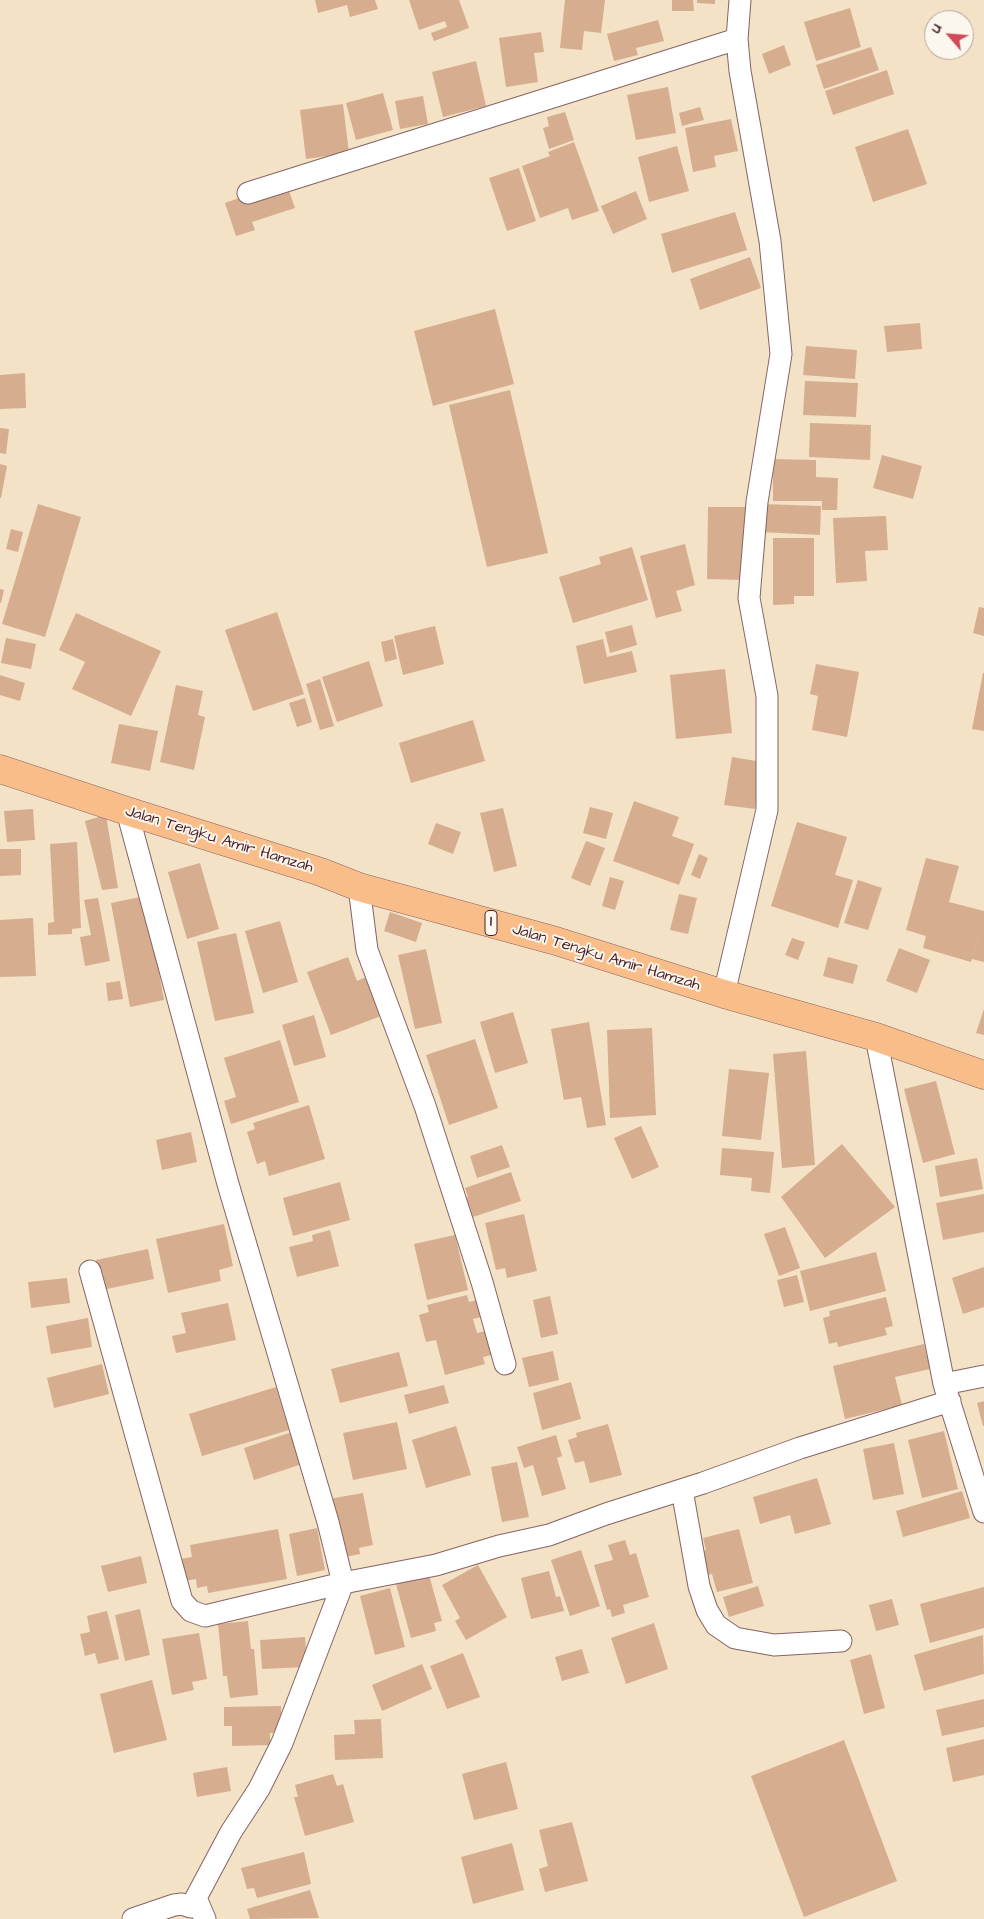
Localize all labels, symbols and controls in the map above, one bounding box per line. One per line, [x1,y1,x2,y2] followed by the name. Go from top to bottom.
[924,10,974,60] north arrow
[926,21,947,37] text: U
[123,802,315,878] street label: Jalan Tengku Amir Hamzah
[485,910,497,936] road number: 1
[510,920,702,996] street label: Jalan Tengku Amir Hamzah

